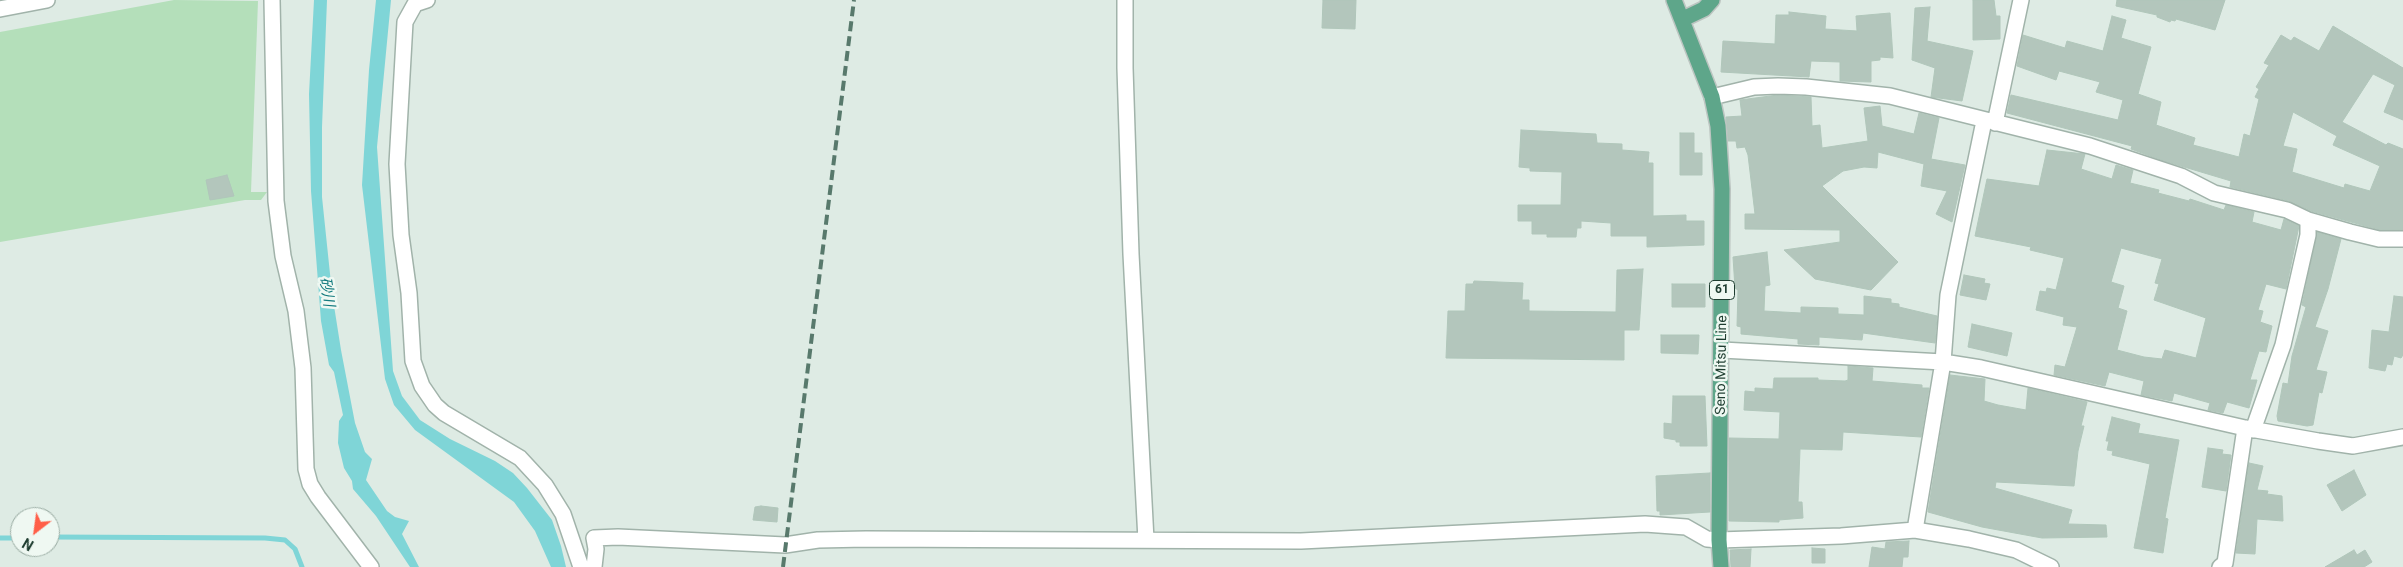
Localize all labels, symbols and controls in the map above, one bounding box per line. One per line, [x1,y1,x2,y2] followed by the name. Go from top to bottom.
[315,276,337,308] water label: 砂川
[1710,280,1734,300] road number: 61
[1713,315,1731,415] street label: Seno Mitsu Line
[10,507,60,557] north arrow
[20,535,36,554] text: N

